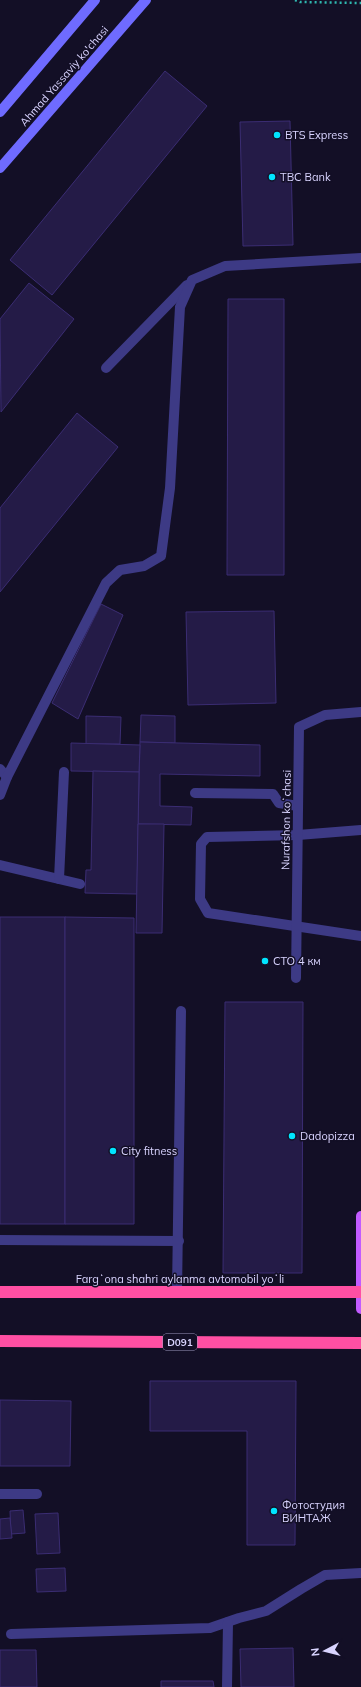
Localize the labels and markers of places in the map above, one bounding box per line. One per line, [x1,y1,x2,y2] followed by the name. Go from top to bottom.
[285,128,348,142] place label: BTS Express
[272,130,282,140] marker: BTS Express
[280,170,331,184] place label: TBC Bank
[267,172,277,182] marker: TBC Bank
[273,954,321,968] place label: СТО 4 км
[260,956,270,966] marker: СТО 4 км
[300,1129,355,1143] place label: Dadopizza
[287,1131,297,1141] marker: Dadopizza
[121,1144,177,1158] place label: City fitness
[108,1146,118,1156] marker: City fitness
[282,1498,345,1525] place label: Фотостудия ВИНТАЖ
[269,1506,279,1516] marker: Фотостудия ВИНТАЖ

